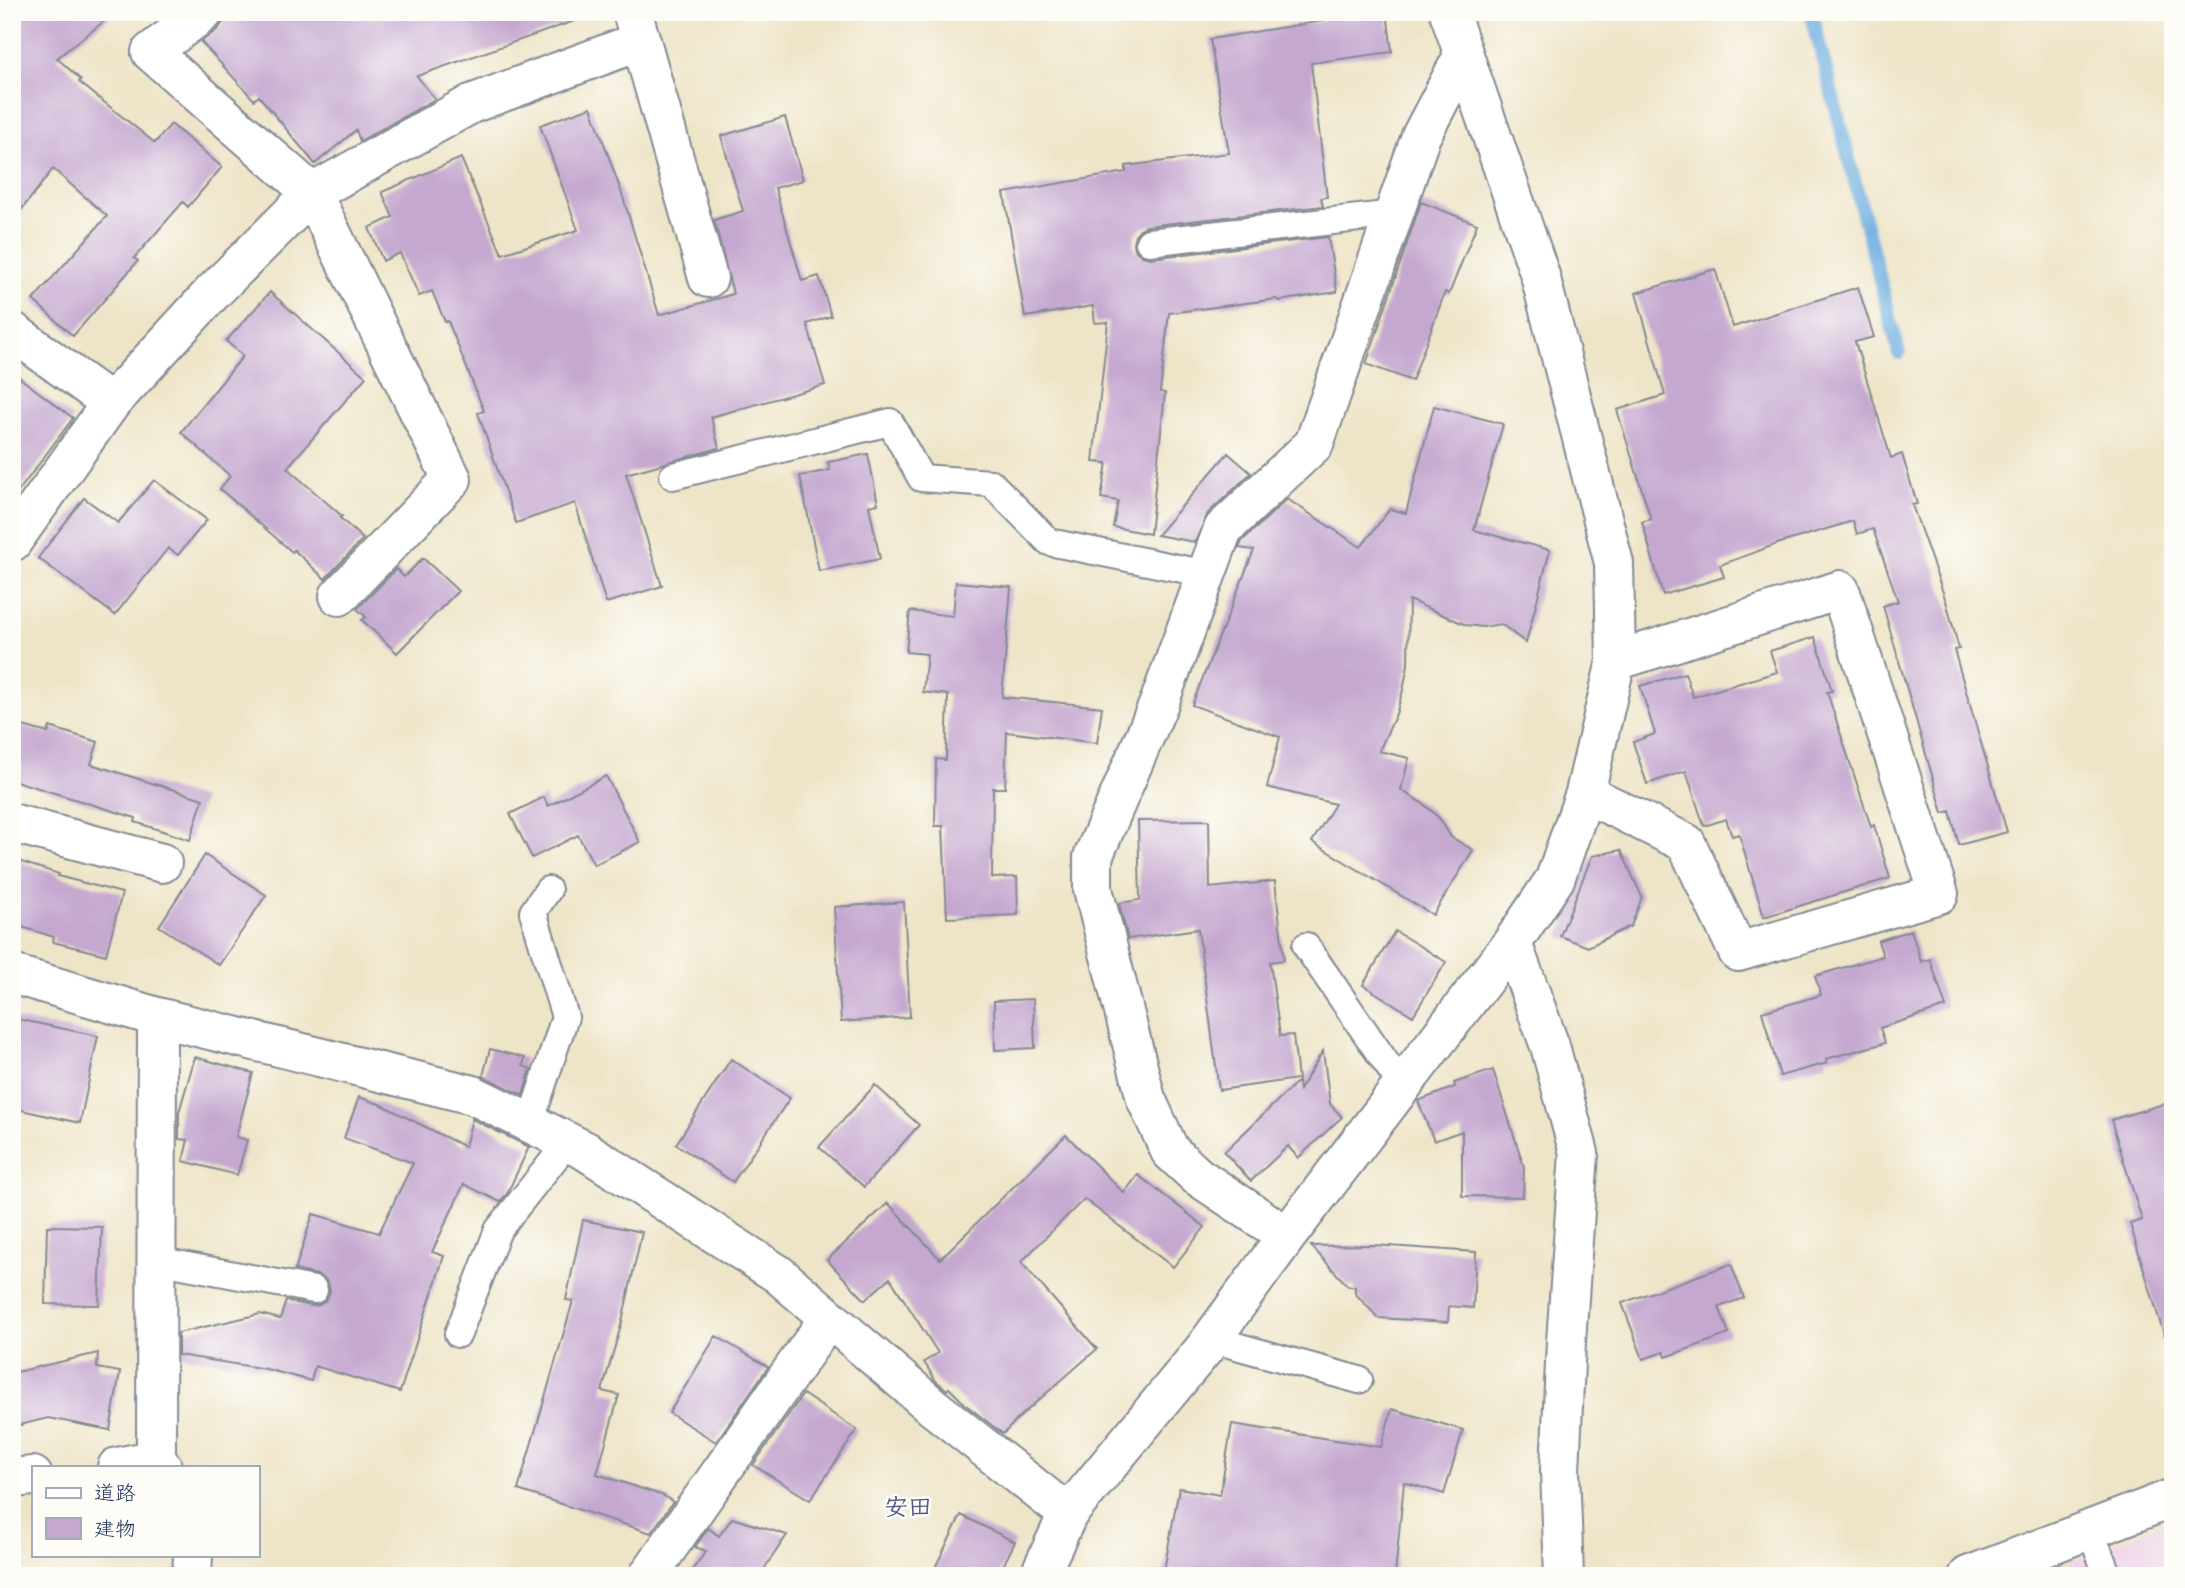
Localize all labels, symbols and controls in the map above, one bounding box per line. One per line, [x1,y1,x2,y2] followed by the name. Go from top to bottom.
[32,1466,259,1556] legend
[94,1479,136,1506] text: 道路
[884,1491,932,1521] district label: 安田
[94,1515,136,1542] text: 建物

